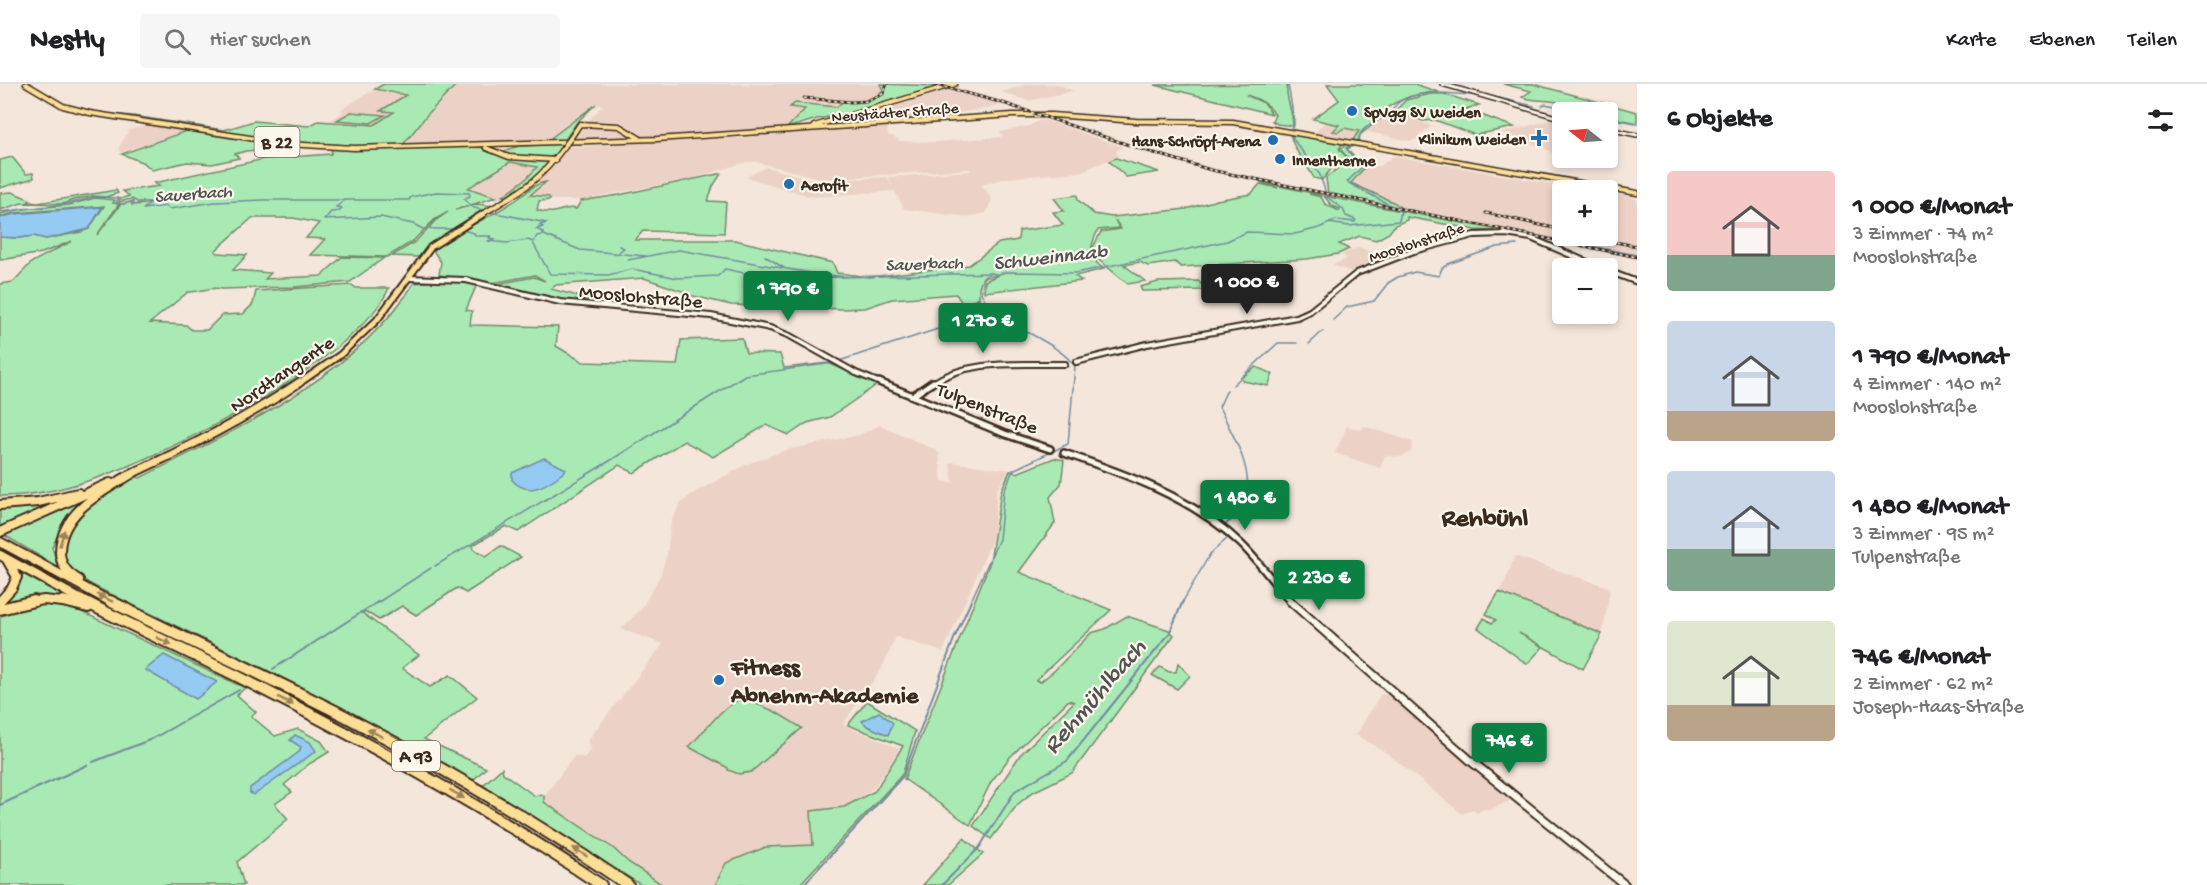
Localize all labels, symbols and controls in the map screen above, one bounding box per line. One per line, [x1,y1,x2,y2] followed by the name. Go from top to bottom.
[140,14,560,68] search box
[30,25,104,58] text: Nestly
[161,25,194,58] icon: search
[209,28,311,54] text: Hier suchen
[1946,29,1996,54] text: Karte
[2029,29,2095,54] text: Ebenen
[2128,29,2177,54] text: Teilen
[831,101,960,128] street label: Neustädter Straße
[1552,102,1618,168] north arrow
[1552,102,1618,324] map controls
[1345,104,1359,118] marker: SpVgg SV Weiden
[2144,104,2177,137] icon: filters
[1364,105,1481,124] place label: SpVgg SV Weiden
[1667,105,1772,136] text: 6 Objekte
[254,127,300,157] road number: B 22
[1530,129,1548,147] marker: Klinikum Weiden
[1418,132,1526,151] place label: Klinikum Weiden
[1131,133,1262,153] place label: Hans-Schröpf-Arena
[1266,133,1280,147] marker: Hans-Schröpf-Arena
[1273,152,1287,166] marker: Innentherme
[1292,153,1376,172] place label: Innentherme
[782,177,796,191] marker: Aerofit
[800,177,849,197] place label: Aerofit
[1552,180,1618,246] button: +
[154,182,233,209] water label: Sauerbach
[1853,193,2011,224] text: 1 000 €/Monat
[1715,195,1787,267] icon: home
[1367,220,1468,269] street label: Mooslohstraße
[1853,224,1994,247] text: 3 Zimmer · 74 m²
[992,241,1109,278] water label: Schweinnaab
[1853,247,1977,270] text: Mooslohstraße
[885,254,964,277] water label: Sauerbach
[1552,258,1618,324] button: −
[1192,264,1302,315] pin: 1 000 €
[733,271,843,322] pin: 1 790 €
[1215,272,1279,295] text: 1 000 €
[757,279,819,302] text: 1 790 €
[578,282,704,315] street label: Mooslohstraße
[928,303,1038,354] pin: 1 270 €
[952,311,1014,334] text: 1 270 €
[226,332,340,419] street label: Nordtangente
[1853,343,2008,374] text: 1 790 €/Monat
[1715,345,1787,417] icon: home
[1853,374,2002,397] text: 4 Zimmer · 140 m²
[932,379,1041,441] street label: Tulpenstraße
[1853,397,1977,420] text: Mooslohstraße
[1190,480,1300,531] pin: 1 480 €
[1214,488,1276,511] text: 1 480 €
[1853,493,2008,524] text: 1 480 €/Monat
[1715,495,1787,567] icon: home
[1441,505,1529,536] district label: Rehbühl
[1853,524,1994,547] text: 3 Zimmer · 95 m²
[58,529,67,547] one-way arrow
[1853,547,1960,570] text: Tulpenstraße
[1264,560,1374,611] pin: 2 230 €
[1288,568,1350,591] text: 2 230 €
[96,594,113,603] one-way arrow
[1038,633,1155,762] water label: Rehmühlbach
[156,636,173,645] one-way arrow
[1853,643,1989,674] text: 746 €/Monat
[1715,645,1787,717] icon: home
[730,655,920,712] place label: Fitness Abnehm-Akademie
[712,673,726,687] marker: Fitness Abnehm-Akademie
[1853,674,1993,697] text: 2 Zimmer · 62 m²
[277,697,294,706] one-way arrow
[1853,697,2024,720] text: Joseph-Haas-Straße
[1467,723,1551,774] pin: 746 €
[366,728,383,738] one-way arrow
[1486,731,1532,754] text: 746 €
[392,741,440,771] road number: A 93
[449,789,465,800] one-way arrow
[572,847,588,858] one-way arrow

